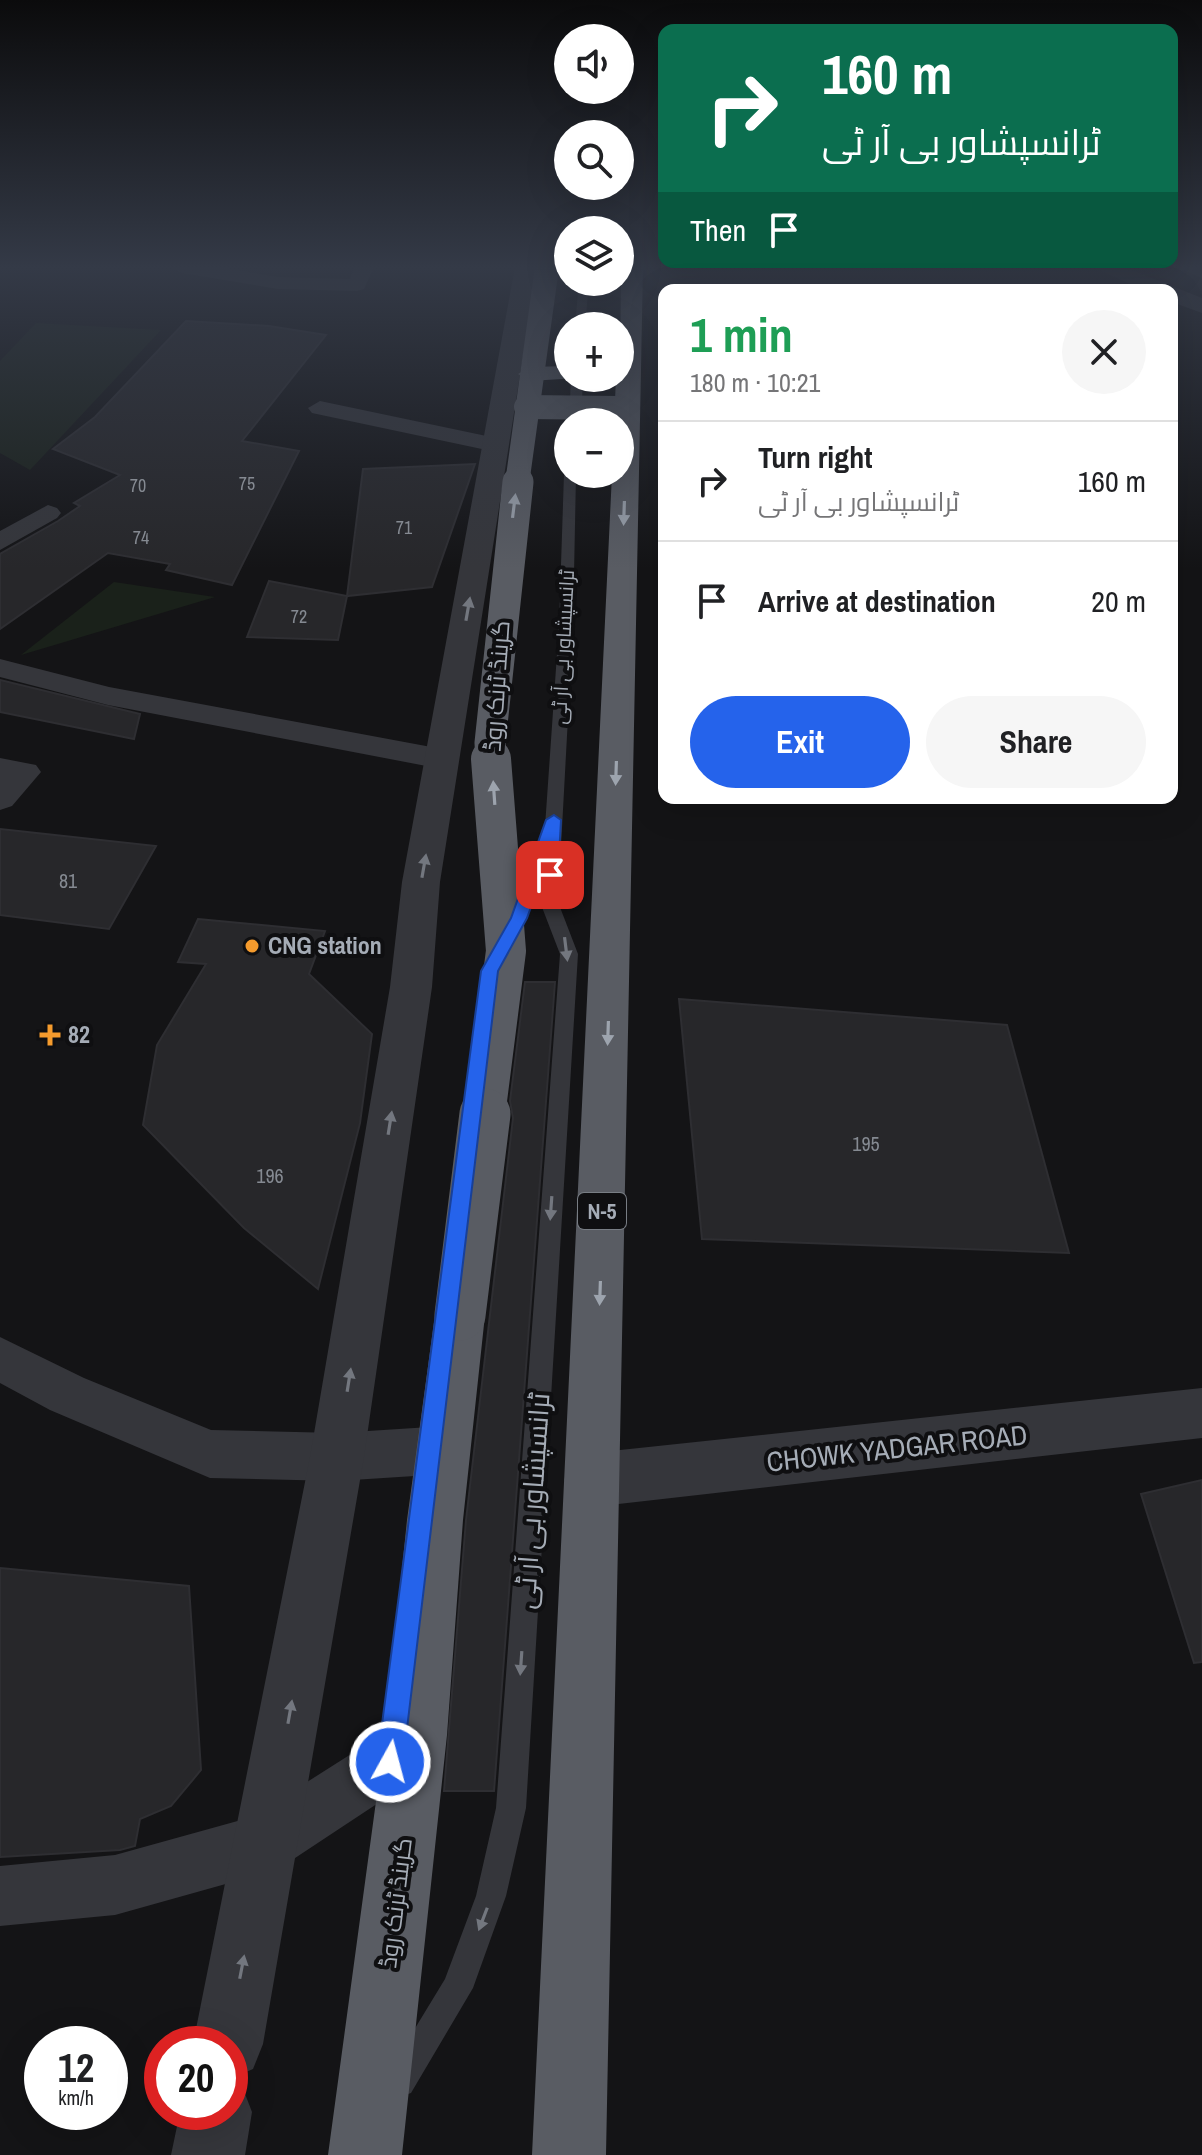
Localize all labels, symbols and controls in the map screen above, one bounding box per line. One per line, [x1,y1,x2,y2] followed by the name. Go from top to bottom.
[554,24,634,488] map controls
[554,24,634,104] button: sound
[822,36,952,111] text: 160 m
[690,56,794,160] icon: right
[822,118,1101,166] text: ٹرانسپشاور بی آر ٹی
[554,120,634,200] button: search
[762,208,806,252] icon: arrive
[690,210,746,250] text: Then
[554,216,634,296] button: layers
[690,302,793,367] text: 1 min
[1062,310,1146,394] button: close
[554,312,634,392] button: +
[690,365,820,400] text: 180 m · 10:21
[554,408,634,488] button: −
[758,437,872,477] text: Turn right
[690,459,734,503] icon: right
[1078,461,1146,501] text: 160 m
[239,471,255,496] house number: 75
[130,473,146,498] house number: 70
[758,484,959,519] text: ٹرانسپشاور بی آر ٹی
[507,493,520,518] one-way arrow
[618,501,631,526] one-way arrow
[396,515,413,540] house number: 71
[133,525,149,550] house number: 74
[545,568,580,725] street label: ٹرانسپشاور بی آر ٹی
[690,579,734,623] icon: arrive
[758,581,996,621] text: Arrive at destination
[1091,581,1146,621] text: 20 m
[463,597,475,622] one-way arrow
[291,604,307,629] house number: 72
[475,619,517,753] street label: گرینڈ ٹرنک روڈ
[690,696,910,788] button: Exit
[926,696,1146,788] button: Share
[610,761,623,786] one-way arrow
[487,780,500,805] one-way arrow
[516,841,584,909] pin
[418,853,431,878] one-way arrow
[528,853,572,897] icon: arrive
[59,867,77,894] house number: 81
[268,929,382,961] place label: CNG station
[560,936,573,961] one-way arrow
[243,937,261,955] marker: CNG station
[68,1018,90,1050] place label: 82
[602,1021,614,1046] one-way arrow
[39,1024,61,1046] marker: 82
[384,1110,396,1135] one-way arrow
[852,1130,880,1157] house number: 195
[256,1162,284,1189] house number: 196
[578,1193,626,1229] road number: N-5
[544,1196,557,1221] one-way arrow
[593,1281,606,1306] one-way arrow
[343,1367,356,1392] one-way arrow
[505,1391,559,1610] street label: ٹرانسپشاور بی آر ٹی
[765,1415,1029,1481] street label: CHOWK YADGAR ROAD
[514,1651,527,1676] one-way arrow
[284,1699,296,1724] one-way arrow
[348,1720,432,1804] position arrow
[371,1836,419,1970] street label: گرینڈ ٹرنک روڈ
[476,1907,489,1931] one-way arrow
[237,1955,249,1980] one-way arrow
[144,2026,248,2130] speed limit sign: 20
[58,2041,94,2094] text: 12
[58,2084,94,2111] text: km/h

